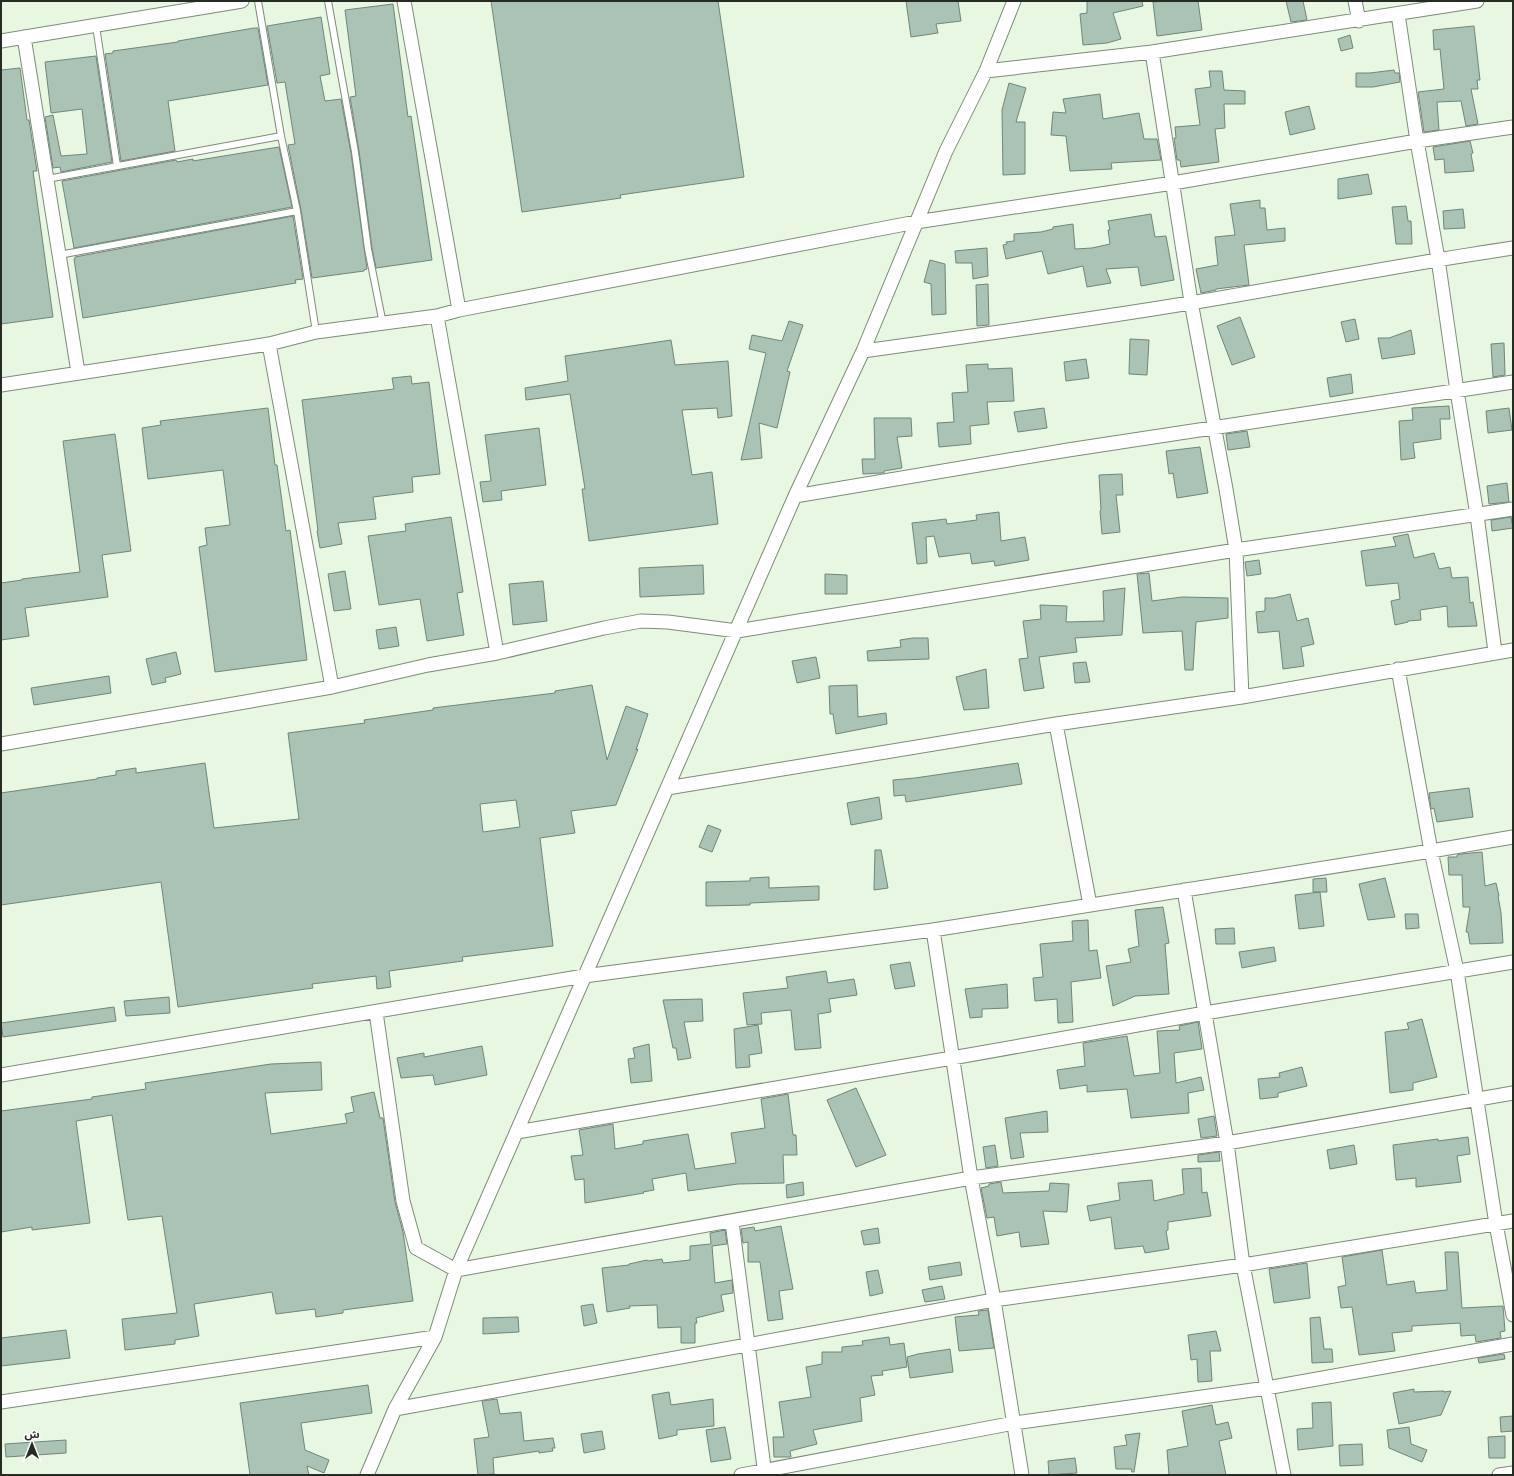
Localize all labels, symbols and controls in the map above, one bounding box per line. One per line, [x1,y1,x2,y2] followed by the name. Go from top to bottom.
[12,1424,52,1464] north arrow
[24,1427,40,1441] text: ش

